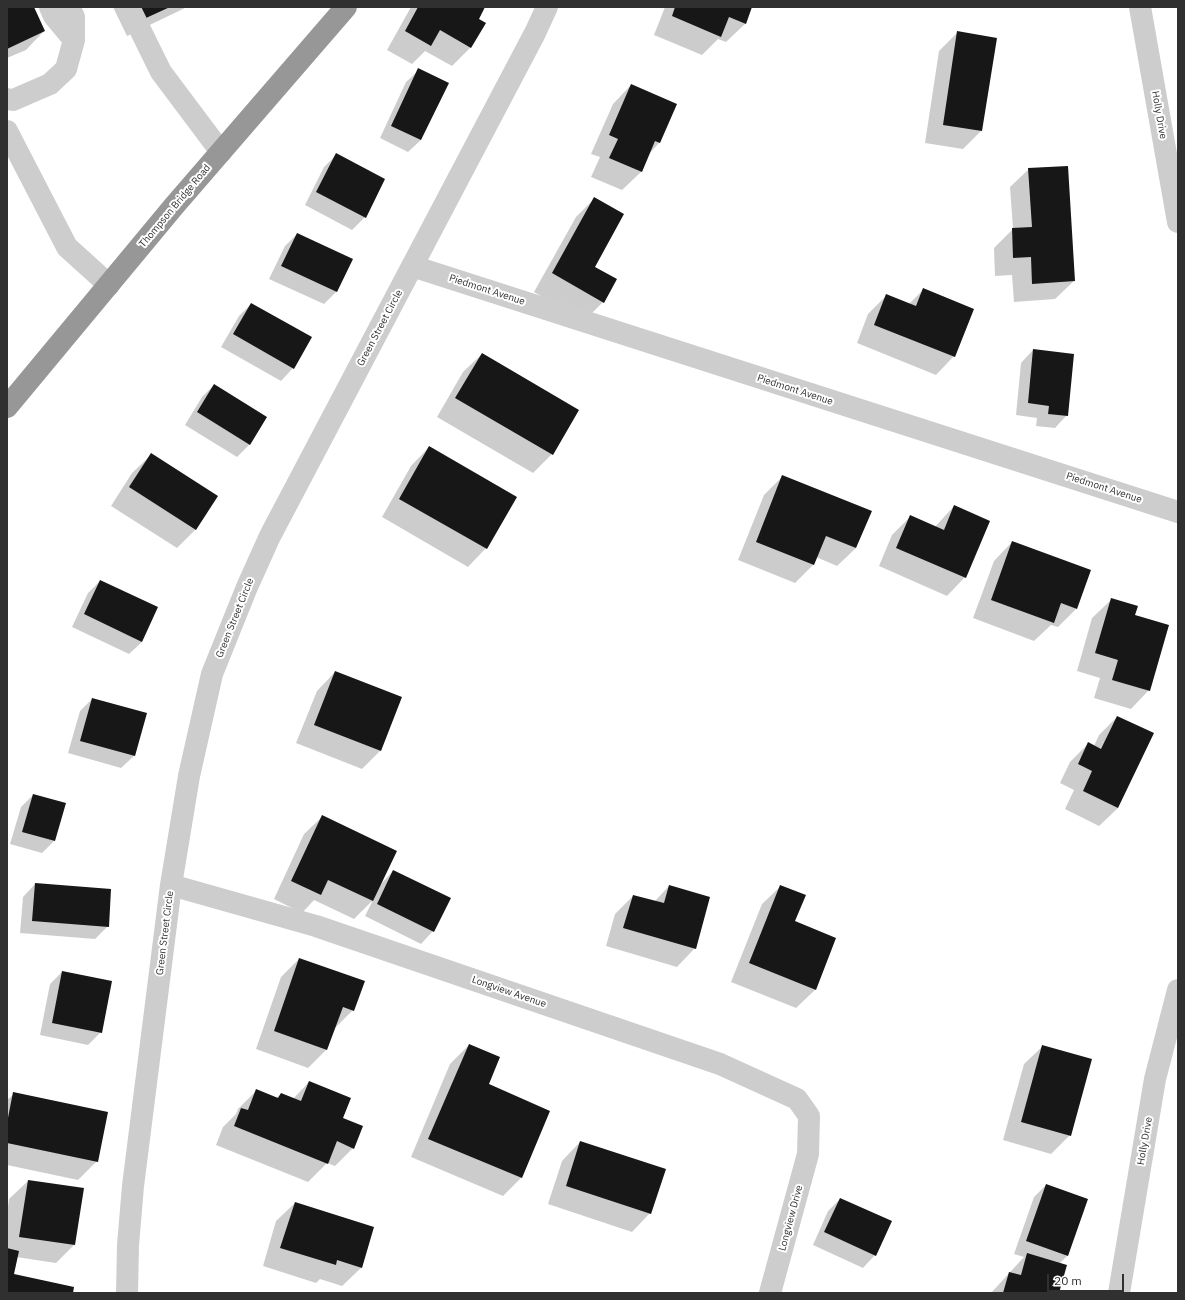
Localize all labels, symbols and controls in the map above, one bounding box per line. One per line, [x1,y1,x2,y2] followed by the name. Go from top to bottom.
[1149,90,1169,140] street label: Holly Drive
[137,162,213,250] street label: Thompson Bridge Road
[448,272,526,308] street label: Piedmont Avenue
[355,288,405,368] street label: Green Street Circle
[756,372,834,408] street label: Piedmont Avenue
[1065,470,1143,506] street label: Piedmont Avenue
[214,576,256,660] street label: Green Street Circle
[154,890,176,976] street label: Green Street Circle
[470,974,548,1010] street label: Longview Avenue
[1135,1116,1155,1166] street label: Holly Drive
[776,1184,806,1252] street label: Longview Drive
[1049,1266,1126,1292] scale bar
[1054,1273,1082,1288] text: 20 m

